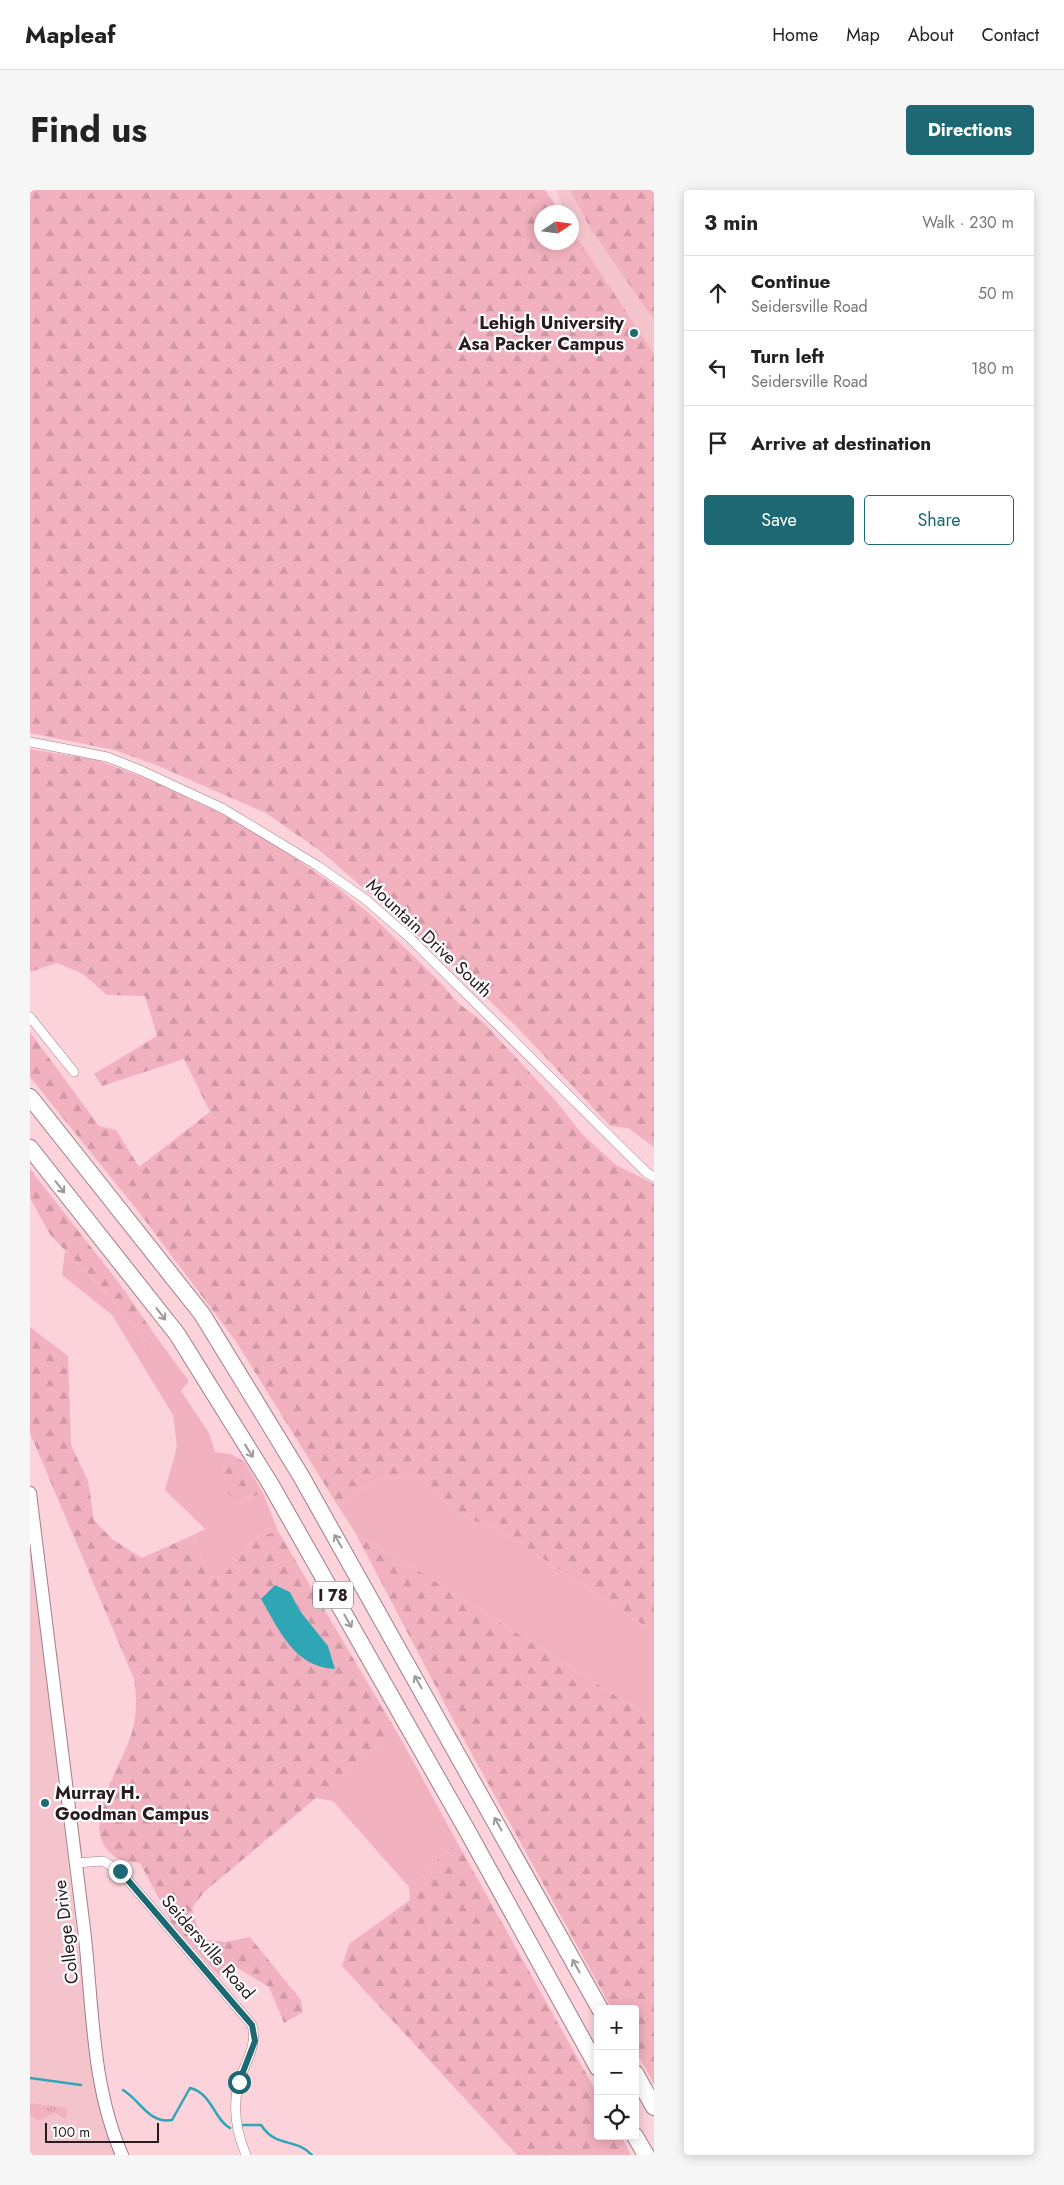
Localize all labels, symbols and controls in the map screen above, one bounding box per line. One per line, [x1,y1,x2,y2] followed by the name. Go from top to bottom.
[25,17,116,52] text: Mapleaf
[772,22,818,48] text: Home
[846,22,880,48] text: Map
[908,22,953,48] text: About
[981,22,1039,48] text: Contact
[30,105,147,155] text: Find us
[906,105,1034,155] button: Directions
[534,205,579,250] north arrow
[704,208,758,238] text: 3 min
[922,211,1014,234] text: Walk · 230 m
[751,268,830,295] text: Continue
[704,279,732,307] icon: ahead
[978,282,1014,305] text: 50 m
[751,295,868,318] text: Seidersville Road
[457,310,625,357] place label: Lehigh University Asa Packer Campus
[628,327,640,339] marker: Lehigh University Asa Packer Campus
[751,343,824,370] text: Turn left
[704,354,732,382] icon: left
[971,357,1014,380] text: 180 m
[751,370,868,393] text: Seidersville Road
[704,429,732,457] icon: arrive
[751,430,931,457] text: Arrive at destination
[704,495,854,545] button: Save
[864,495,1014,545] button: Share
[360,873,498,1003] street label: Mountain Drive South
[55,1180,66,1193] one-way arrow
[156,1307,167,1320] one-way arrow
[244,1443,254,1457] one-way arrow
[333,1533,343,1548] one-way arrow
[313,1582,353,1608] road number: I 78
[343,1614,353,1629] one-way arrow
[413,1675,423,1690] one-way arrow
[55,1780,209,1827] place label: Murray H. Goodman Campus
[39,1797,51,1809] marker: Murray H. Goodman Campus
[493,1816,503,1831] one-way arrow
[109,1860,132,1883] route end
[47,1878,85,1986] street label: College Drive
[155,1889,261,2005] street label: Seidersville Road
[571,1959,581,1974] one-way arrow
[594,2005,639,2140] map controls
[594,2005,639,2050] button: +
[594,2050,639,2095] button: −
[228,2071,251,2094] route start
[594,2095,639,2140] button: locate
[45,2120,159,2143] scale bar
[52,2122,90,2142] text: 100 m

